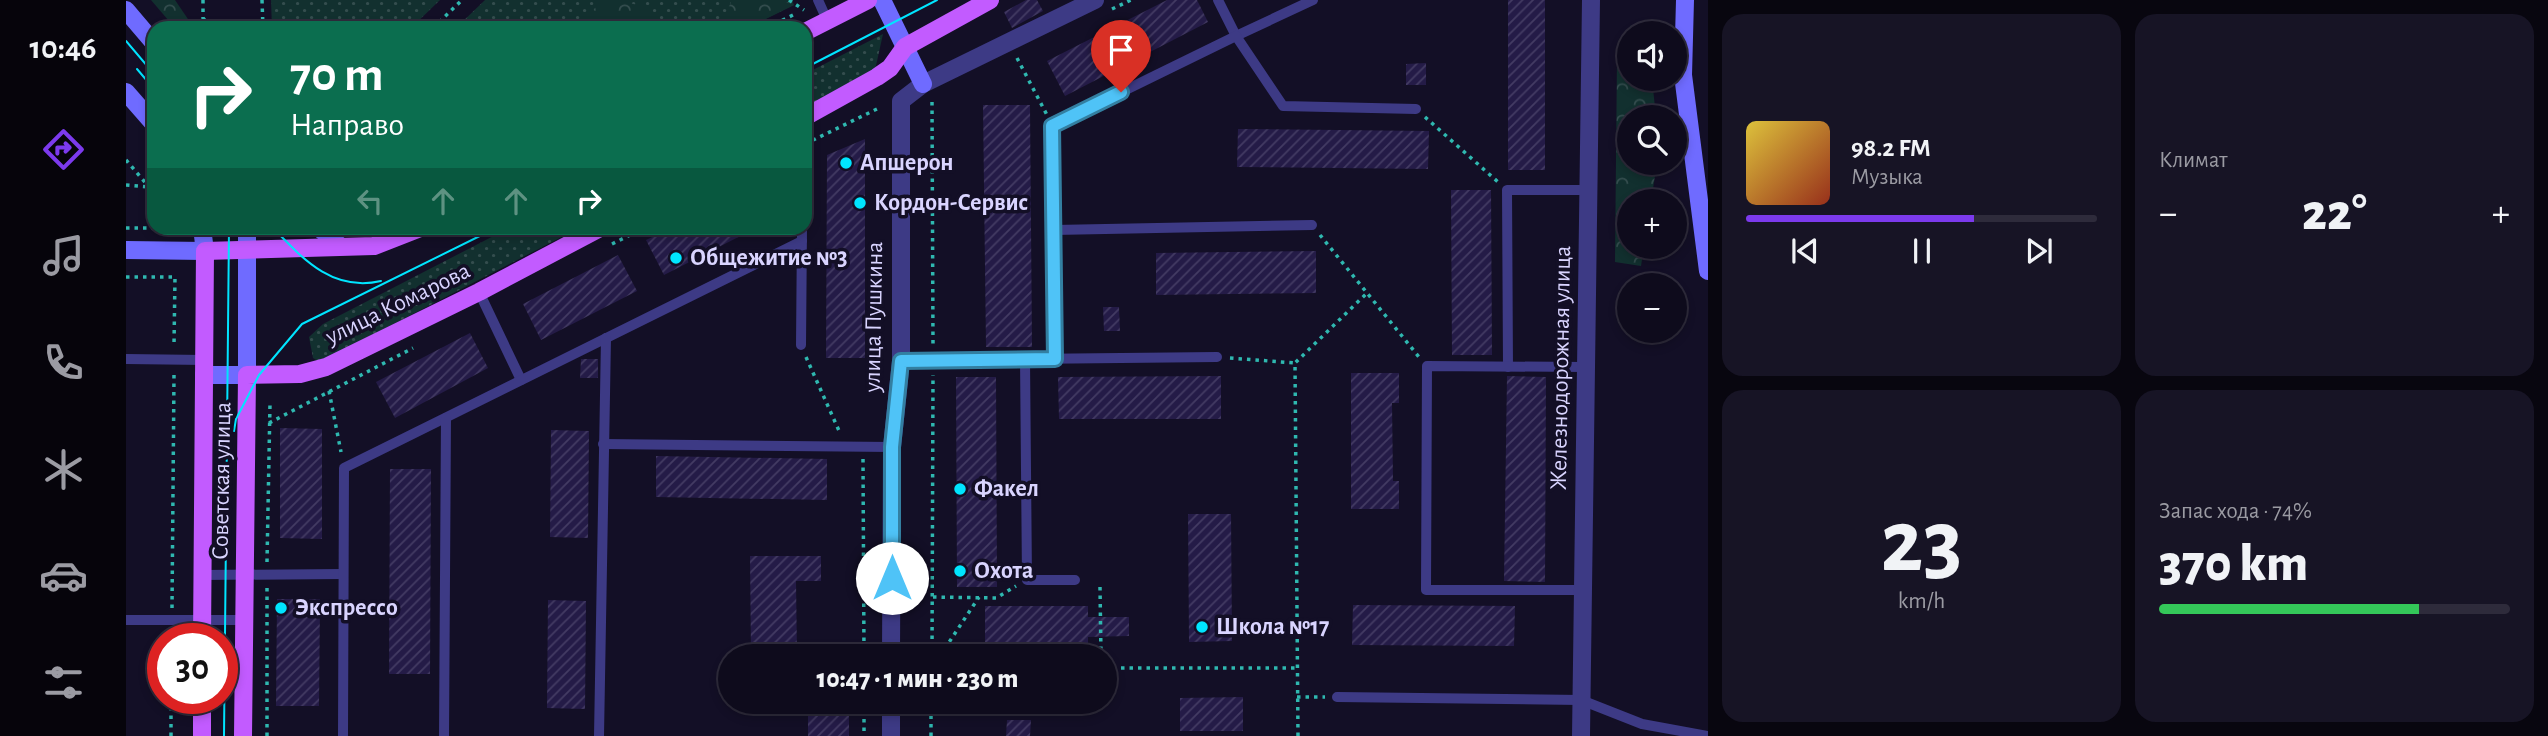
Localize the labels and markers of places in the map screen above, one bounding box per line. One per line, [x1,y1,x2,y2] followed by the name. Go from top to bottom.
[1091,20,1151,92] pin
[860,151,954,175] place label: Апшерон
[838,155,854,171] marker: Апшерон
[874,191,1028,215] place label: Кордон-Сервис
[852,195,868,211] marker: Кордон-Сервис
[690,246,848,270] place label: Общежитие №3
[668,250,684,266] marker: Общежитие №3
[974,477,1039,501] place label: Факел
[952,481,968,497] marker: Факел
[974,559,1033,583] place label: Охота
[952,563,968,579] marker: Охота
[295,596,398,620] place label: Экспрессо
[273,600,289,616] marker: Экспрессо
[1216,615,1329,639] place label: Школа №17
[1194,619,1210,635] marker: Школа №17

